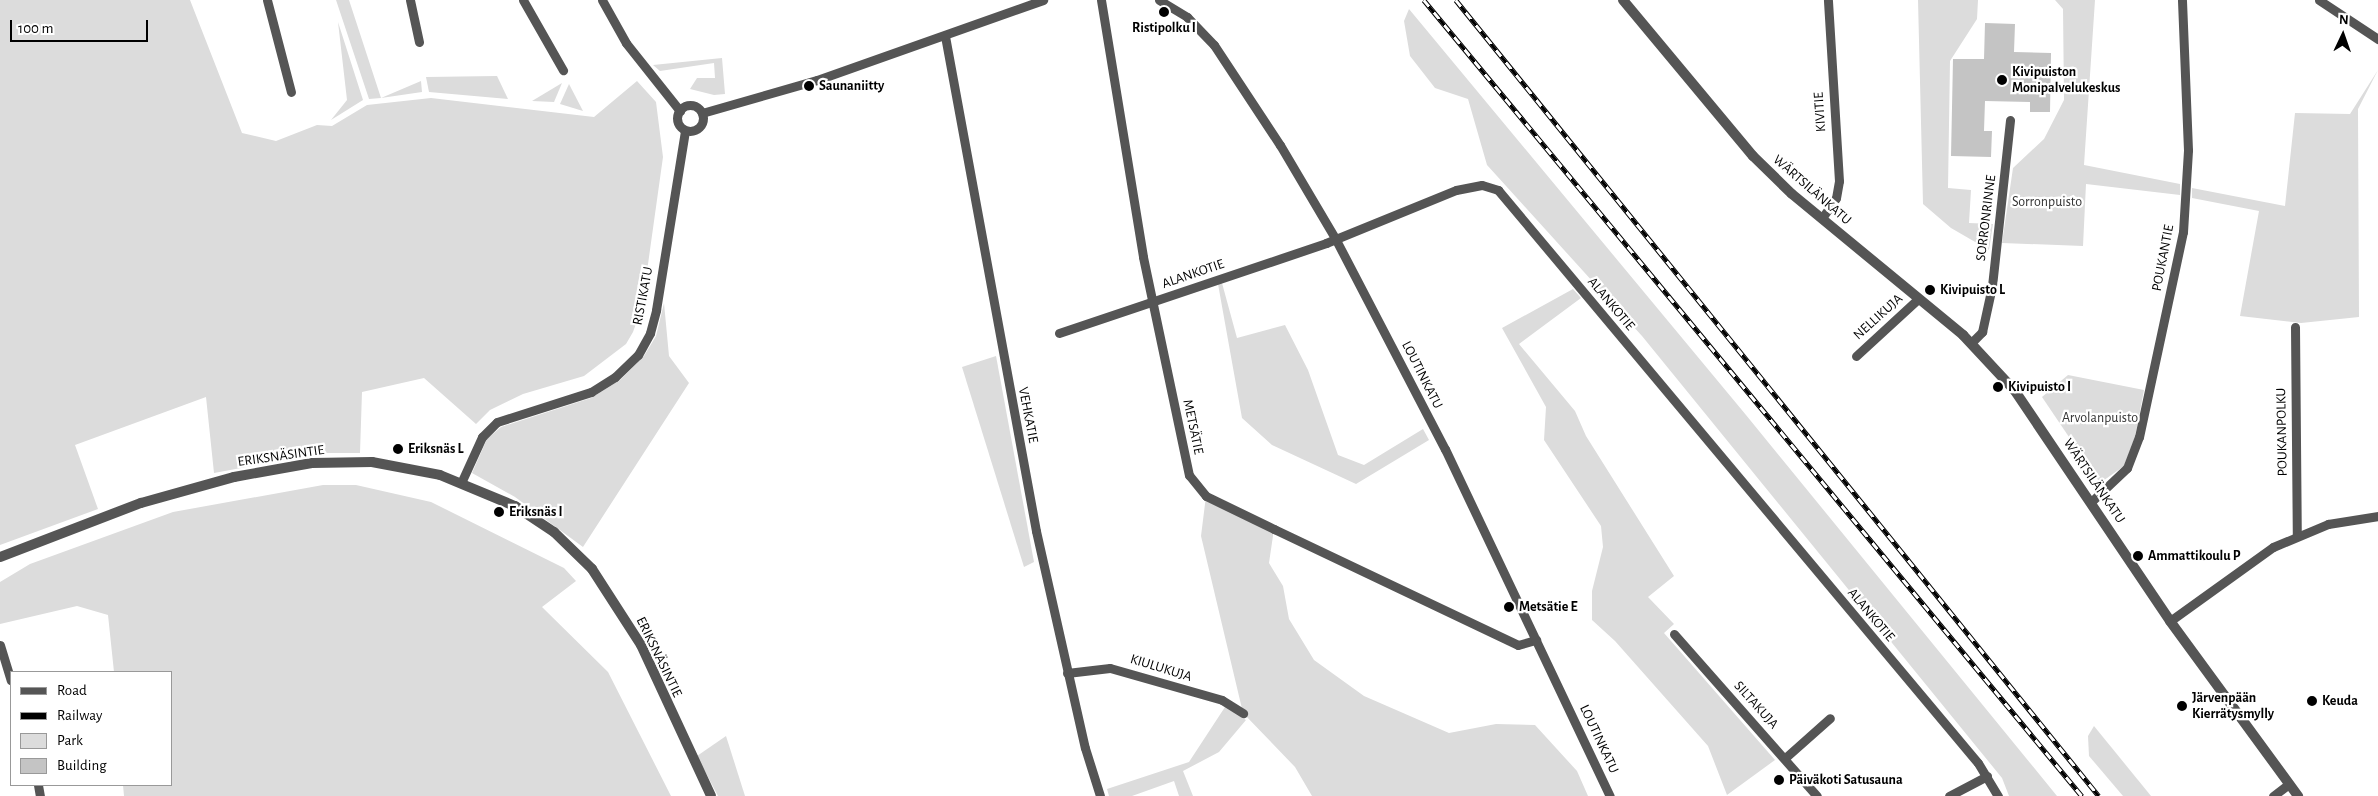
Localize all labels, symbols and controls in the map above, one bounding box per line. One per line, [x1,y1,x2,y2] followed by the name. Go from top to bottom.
[1158,6,1170,18] marker: Ristipolku I
[12,10,150,42] scale bar
[2318,10,2368,60] north arrow
[2339,13,2349,27] text: N
[1132,20,1196,36] place label: Ristipolku I
[18,21,53,36] text: 100 m
[2012,64,2120,96] place label: Kivipuiston Monipalvelukeskus
[1996,74,2008,86] marker: Kivipuiston Monipalvelukeskus
[819,78,884,94] place label: Saunaniitty
[803,80,815,92] marker: Saunaniitty
[1810,91,1830,133] street label: KIVITIE
[1769,151,1855,229] street label: WÄRTSILÄNKATU
[1972,174,2000,262] street label: SORRONRINNE
[2012,194,2082,210] park label: Sorronpuisto
[2148,223,2178,293] street label: POUKANTIE
[1160,256,1226,292] street label: ALANKOTIE
[629,265,657,327] street label: RISTIKATU
[1584,274,1638,334] street label: ALANKOTIE
[1940,282,2005,298] place label: Kivipuisto L
[1924,284,1936,296] marker: Kivipuisto L
[1850,290,1906,344] street label: NELLIKUJA
[1398,338,1446,412] street label: LOUTINKATU
[2008,379,2071,395] place label: Kivipuisto I
[1992,381,2004,393] marker: Kivipuisto I
[1014,386,1042,444] street label: VEHKATIE
[2273,388,2291,476] street label: POUKANPOLKU
[1179,398,1207,456] street label: METSÄTIE
[2062,410,2138,426] park label: Arvolanpuisto
[2059,435,2129,527] street label: WÄRTSILÄNKATU
[408,441,464,457] place label: Eriksnäs L
[237,442,325,470] street label: ERIKSNÄSINTIE
[392,443,404,455] marker: Eriksnäs L
[509,504,563,520] place label: Eriksnäs I
[493,506,505,518] marker: Eriksnäs I
[2148,548,2240,564] place label: Ammattikoulu P
[2132,550,2144,562] marker: Ammattikoulu P
[1844,585,1898,645] street label: ALANKOTIE
[1519,599,1578,615] place label: Metsätie E
[1503,601,1515,613] marker: Metsätie E
[632,614,686,700] street label: ERIKSNÄSINTIE
[1128,651,1194,685] street label: KIULUKUJA
[10,671,172,786] legend
[1730,678,1782,732] street label: SILTAKUJA
[57,683,87,698] text: Road
[2192,690,2274,722] place label: Järvenpään Kierrätysmylly
[2322,693,2358,709] place label: Keuda
[2306,695,2318,707] marker: Keuda
[2176,700,2188,712] marker: Järvenpään Kierrätysmylly
[1576,702,1622,776] street label: LOUTINKATU
[57,708,102,723] text: Railway
[57,733,83,748] text: Park
[57,758,107,773] text: Building
[1789,772,1903,788] place label: Päiväkoti Satusauna
[1773,774,1785,786] marker: Päiväkoti Satusauna

